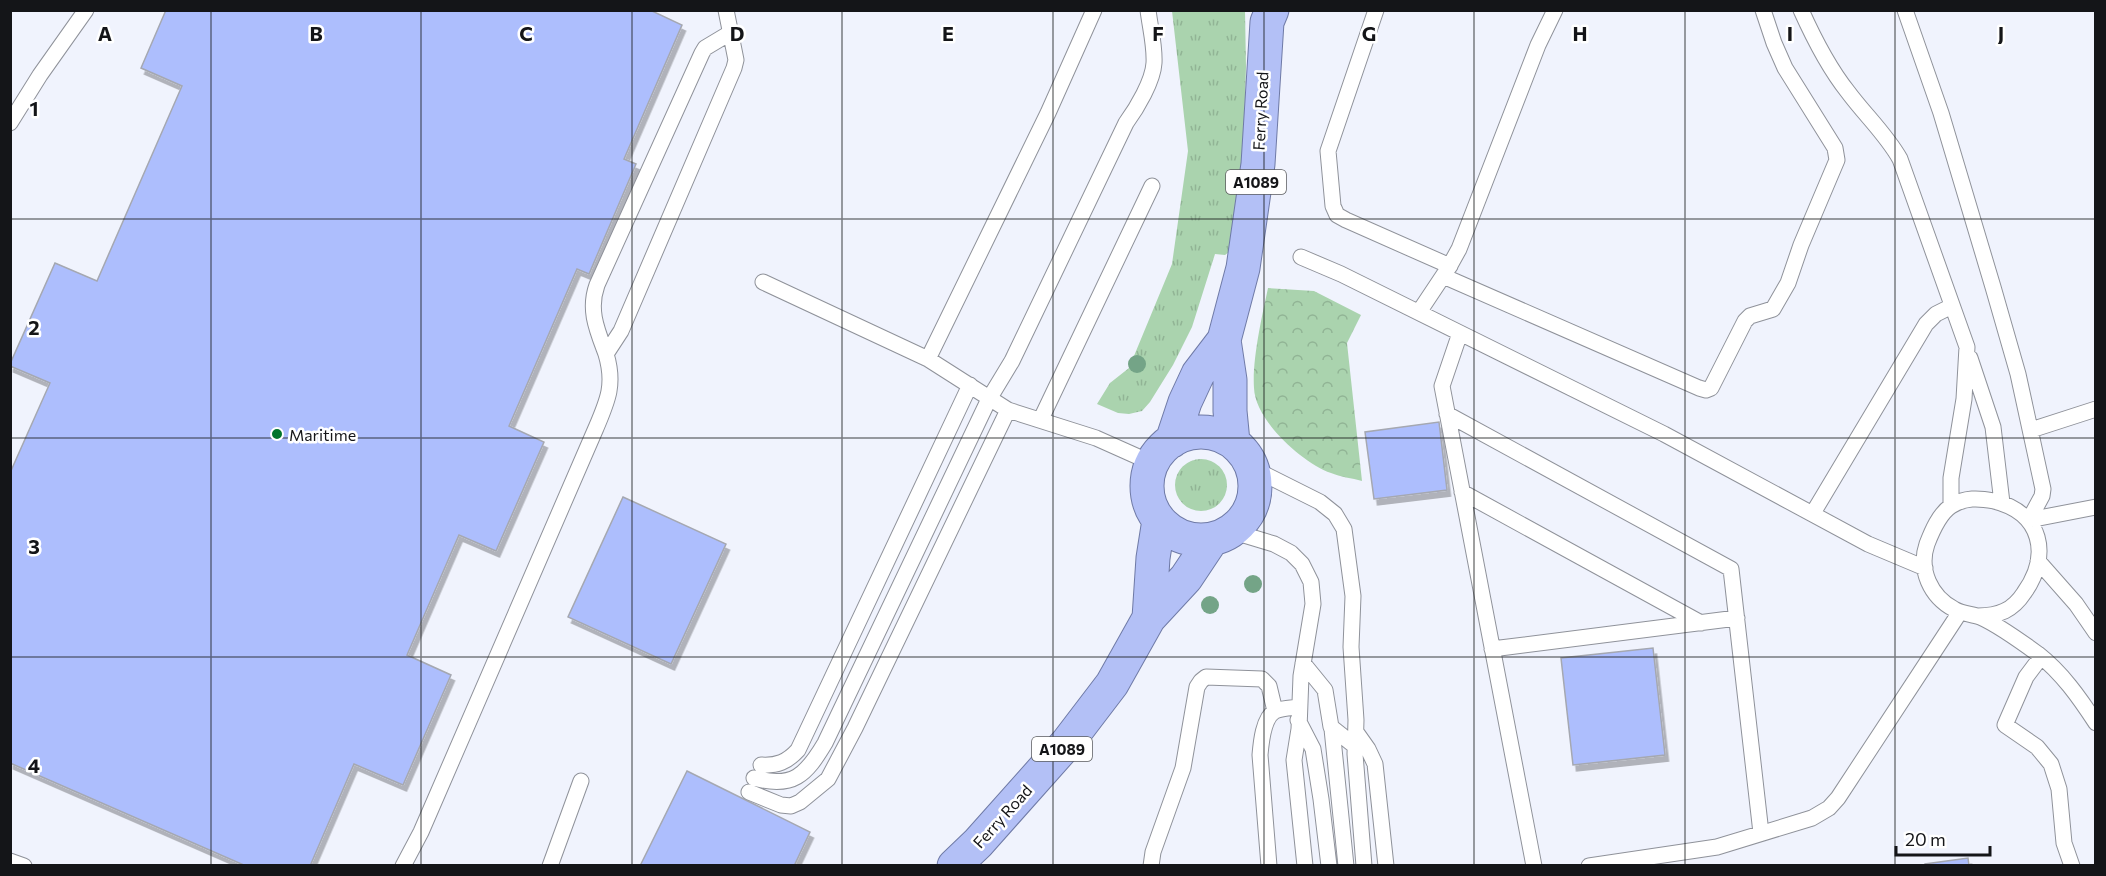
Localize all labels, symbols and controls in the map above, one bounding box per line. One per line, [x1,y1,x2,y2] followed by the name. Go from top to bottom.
[98,21,112,45] text: A
[309,21,323,45] text: B
[519,21,533,45] text: C
[730,21,744,45] text: D
[942,21,954,45] text: E
[1152,21,1164,45] text: F
[1362,21,1376,45] text: G
[1573,21,1588,45] text: H
[1787,21,1793,45] text: I
[1998,21,2004,45] text: J
[1248,71,1272,151] street label: Ferry Road
[29,96,39,120] text: 1
[1226,170,1286,194] road number: A1089
[28,315,40,339] text: 2
[289,425,356,444] place label: Maritime
[270,427,284,441] marker: Maritime
[28,534,40,558] text: 3
[1032,737,1092,761] road number: A1089
[28,753,40,777] text: 4
[969,780,1035,852] street label: Ferry Road
[1896,819,1990,857] scale bar
[1905,828,1946,850] text: 20 m

